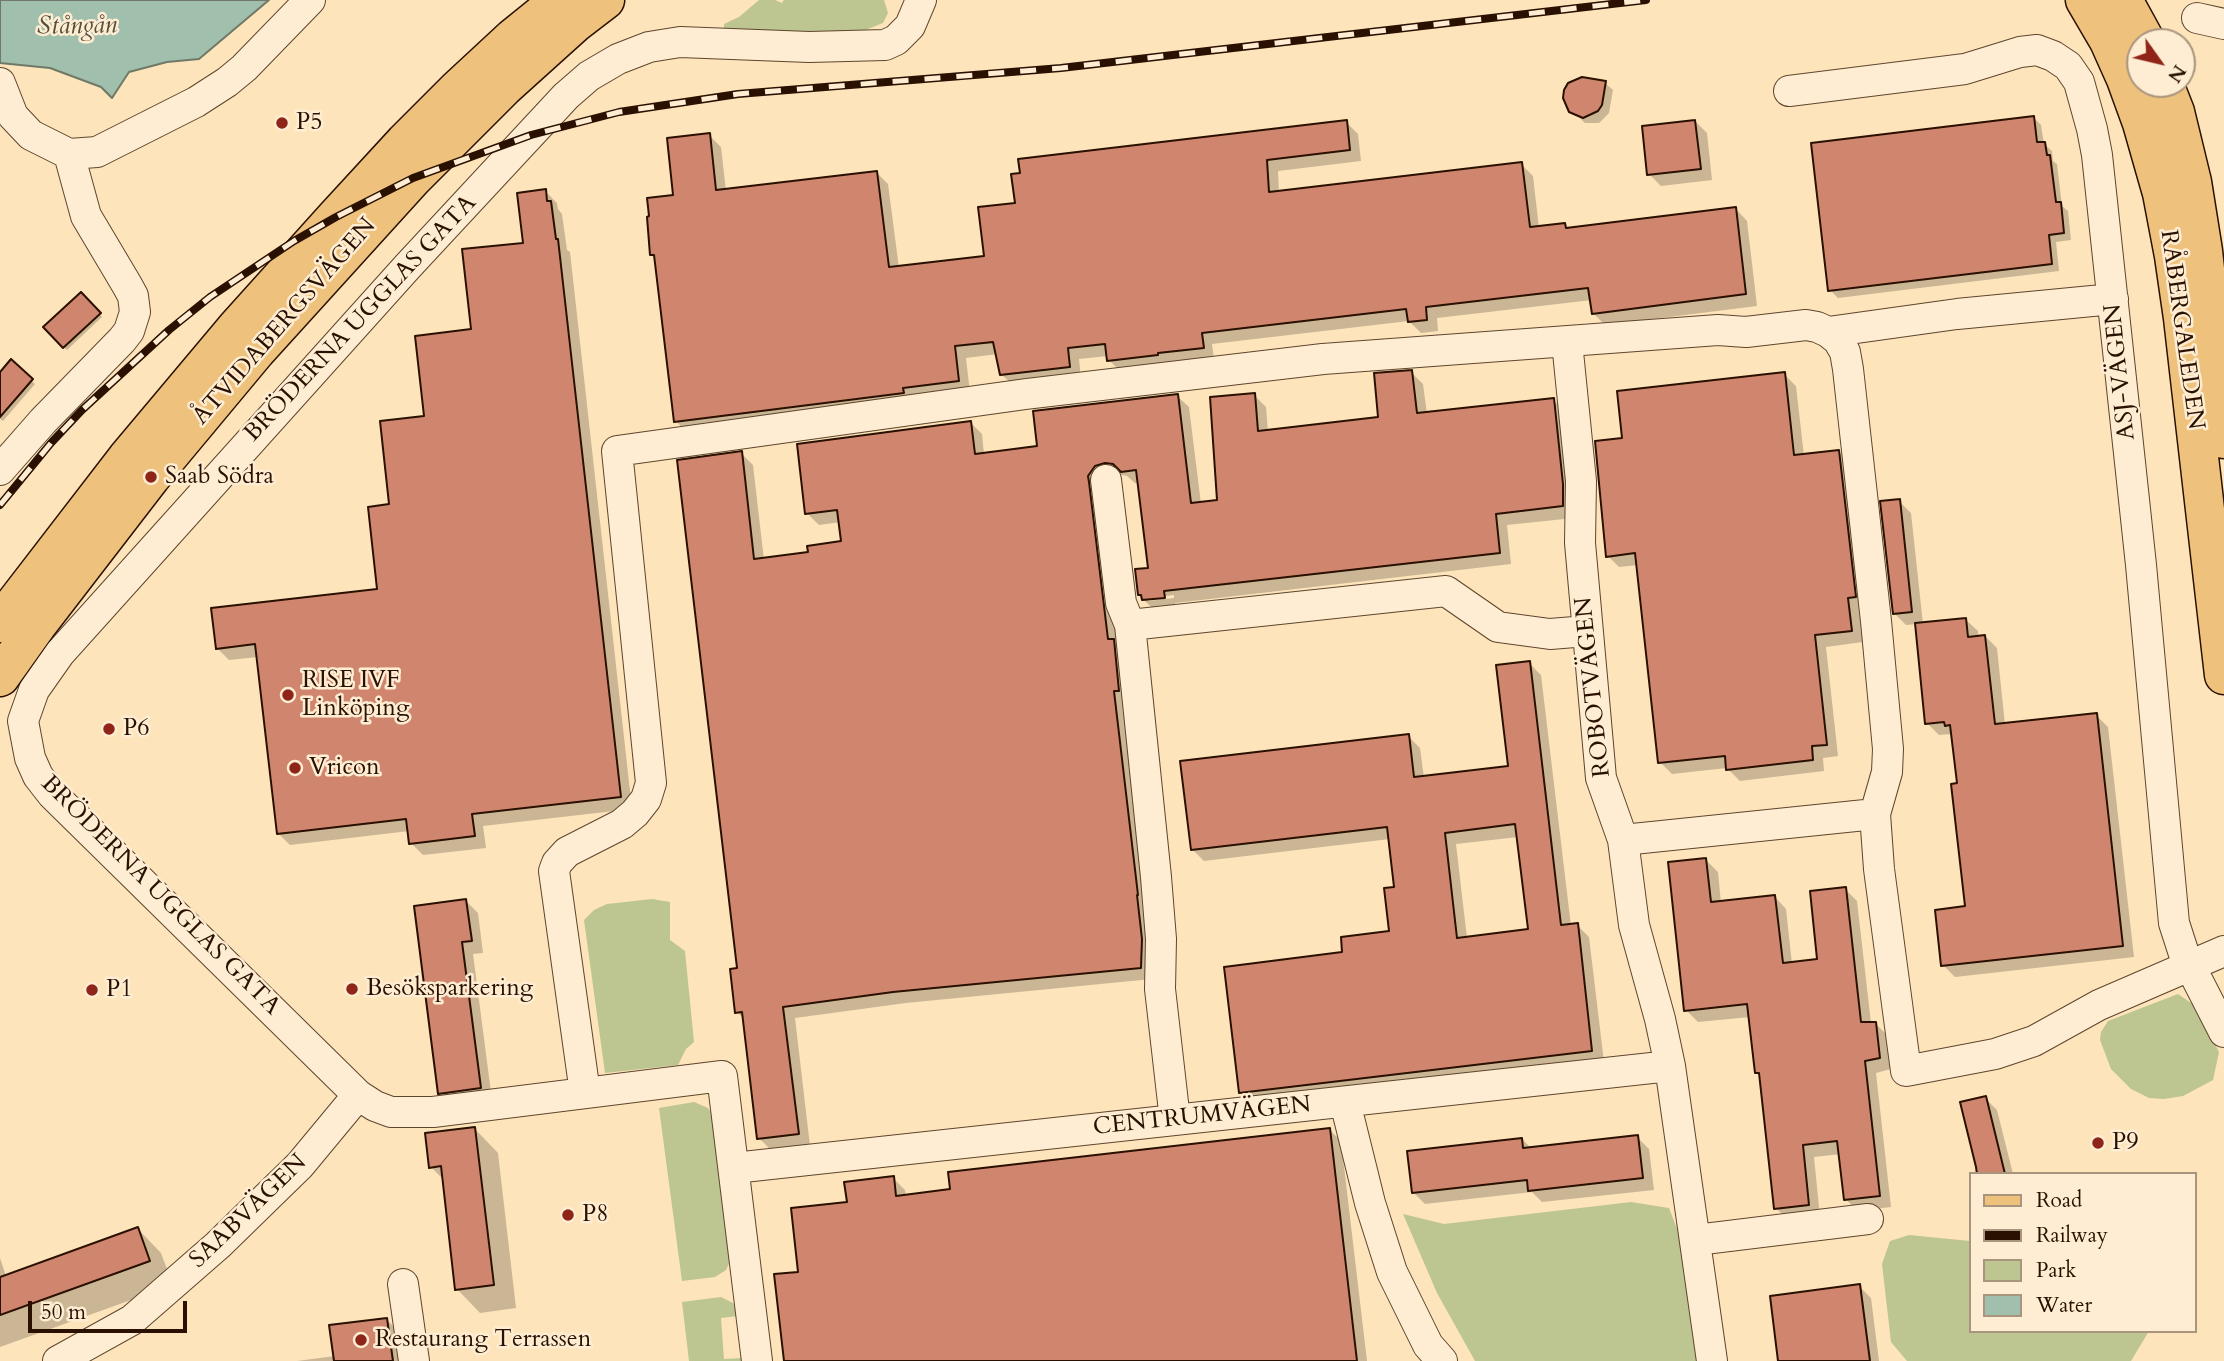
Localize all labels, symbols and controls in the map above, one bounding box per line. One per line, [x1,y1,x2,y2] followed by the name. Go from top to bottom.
[37,11,117,43] water label: Stångån
[2126,28,2196,98] north arrow
[2161,60,2192,88] text: N
[296,109,322,137] place label: P5
[274,115,290,131] marker: P5
[239,190,483,448] street label: BRÖDERNA UGGLAS GATA
[187,213,383,431] street label: ÅTVIDABERGSVÄGEN
[2153,228,2209,432] street label: RÅBERGALEDEN
[2100,302,2142,442] street label: ASJ-VÄGEN
[165,463,274,491] place label: Saab Södra
[143,469,159,485] marker: Saab Södra
[1570,595,1618,779] street label: ROBOTVÄGEN
[302,667,409,723] place label: RISE IVF Linköping
[280,687,296,703] marker: RISE IVF Linköping
[123,715,149,743] place label: P6
[101,721,117,737] marker: P6
[309,754,380,782] place label: Vricon
[287,760,303,776] marker: Vricon
[34,770,286,1022] street label: BRÖDERNA UGGLAS GATA
[366,975,533,1003] place label: Besöksparkering
[106,976,132,1004] place label: P1
[344,981,360,997] marker: Besöksparkering
[84,982,100,998] marker: P1
[1092,1091,1312,1143] street label: CENTRUMVÄGEN
[2112,1129,2138,1157] place label: P9
[2090,1135,2106,1151] marker: P9
[185,1149,313,1275] street label: SAABVÄGEN
[1968,1172,2196,1333] legend
[2036,1186,2082,1215] text: Road
[582,1201,608,1229] place label: P8
[560,1207,576,1223] marker: P8
[2036,1221,2108,1250] text: Railway
[2036,1256,2076,1285] text: Park
[32,1288,191,1332] scale bar
[2036,1291,2092,1320] text: Water
[41,1298,86,1327] text: 50 m
[375,1326,591,1354] place label: Restaurang Terrassen
[353,1332,369,1348] marker: Restaurang Terrassen

